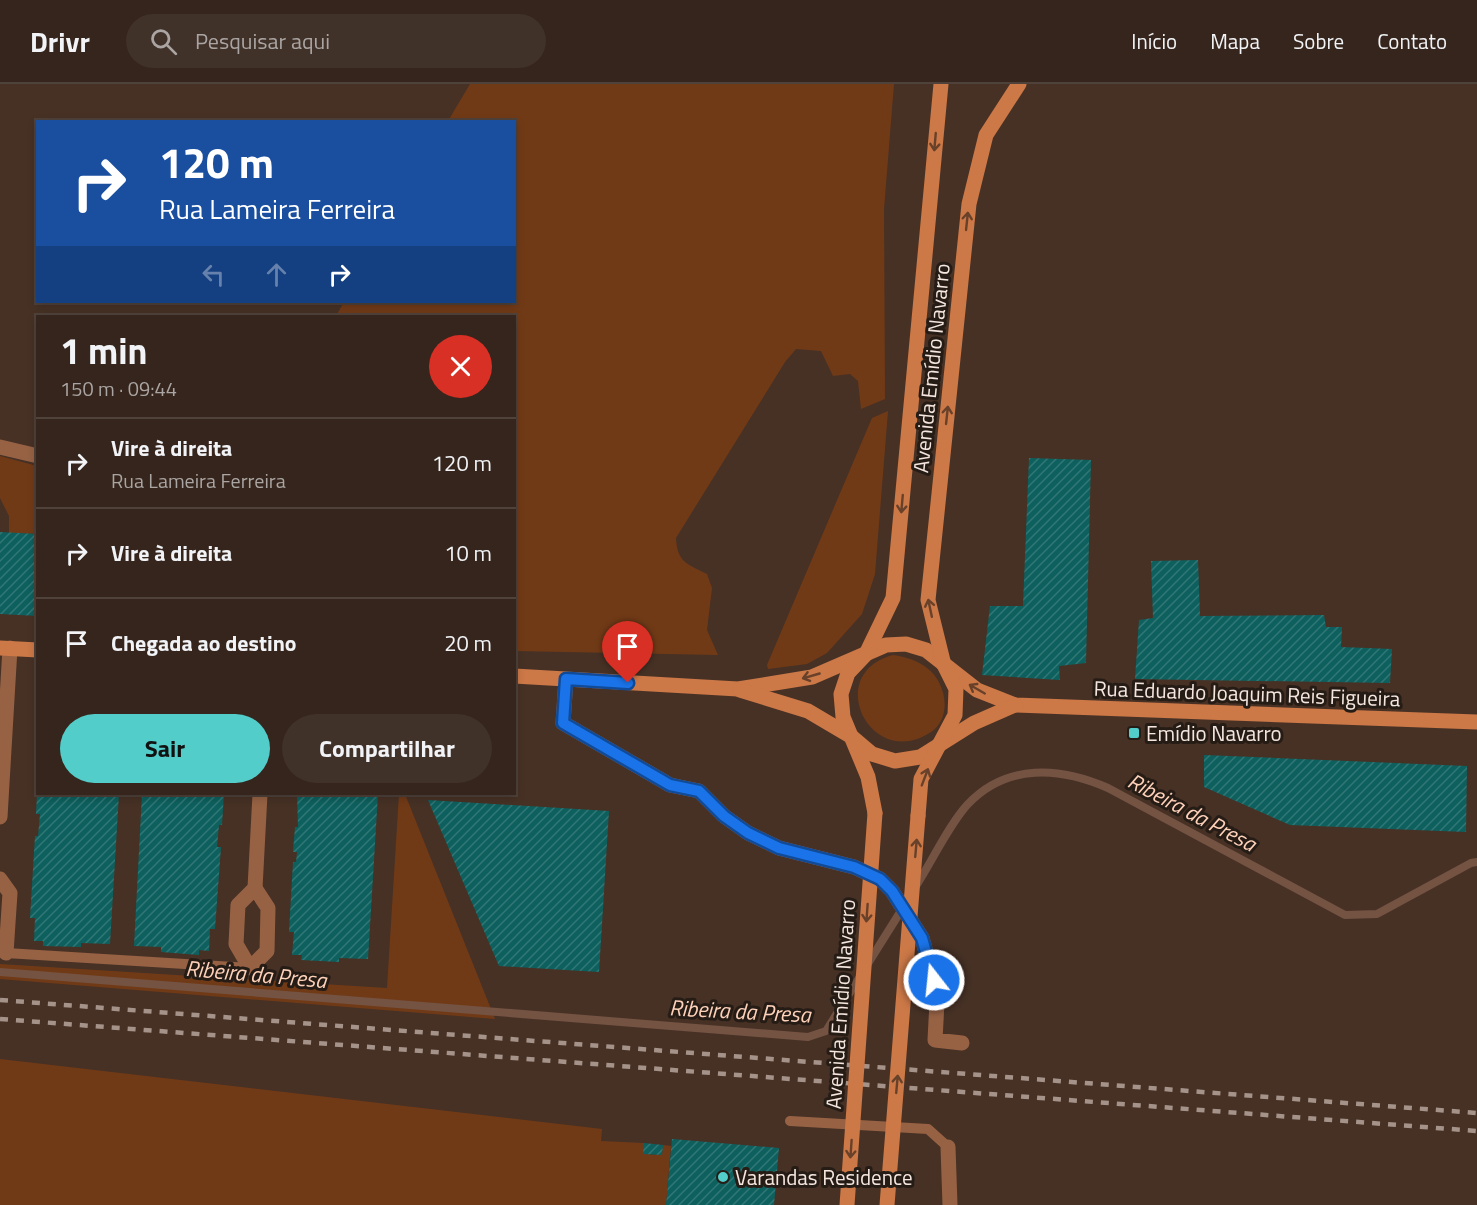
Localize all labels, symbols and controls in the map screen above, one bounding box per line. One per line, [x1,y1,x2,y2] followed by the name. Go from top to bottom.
[126,14,546,68] search box
[30,20,90,63] text: Drivr
[195,24,330,58] text: Pesquisar aqui
[147,25,180,58] icon: search
[1131,25,1177,57] text: Início
[1210,25,1260,57] text: Mapa
[1293,25,1344,57] text: Sobre
[1377,25,1447,57] text: Contato
[159,130,274,194] text: 120 m
[929,132,940,152] one-way arrow
[60,144,138,222] icon: right
[159,188,395,229] text: Rua Lameira Ferreira
[962,211,973,231] one-way arrow
[197,258,230,291] icon: left
[260,258,293,291] icon: ahead
[323,258,356,291] icon: right
[904,262,958,474] street label: Avenida Emídio Navarro
[60,323,147,378] text: 1 min
[429,335,492,398] button: close
[60,373,177,404] text: 150 m · 09:44
[942,405,953,425] one-way arrow
[111,431,232,465] text: Vire à direita
[432,446,492,480] text: 120 m
[60,447,93,480] icon: right
[111,465,286,496] text: Rua Lameira Ferreira
[896,493,907,513] one-way arrow
[111,536,232,570] text: Vire à direita
[444,536,492,570] text: 10 m
[60,537,93,570] icon: right
[924,599,936,618] one-way arrow
[602,621,653,683] pin
[111,626,297,660] text: Chegada ao destino
[444,626,492,660] text: 20 m
[60,627,93,660] icon: arrive
[611,630,644,663] icon: arrive
[802,671,821,682] one-way arrow
[1093,672,1401,714] street label: Rua Eduardo Joaquim Reis Figueira
[969,683,986,695] one-way arrow
[60,714,270,783] button: Sair
[282,714,492,783] button: Compartilhar
[1146,717,1282,749] place label: Emídio Navarro
[1127,726,1141,740] marker: Emídio Navarro
[1122,764,1264,861] water label: Ribeira da Presa
[920,768,931,787] one-way arrow
[911,838,922,858] one-way arrow
[817,898,863,1110] street label: Avenida Emídio Navarro
[862,902,873,922] one-way arrow
[902,948,966,1012] position arrow
[184,951,330,997] water label: Ribeira da Presa
[669,990,813,1032] water label: Ribeira da Presa
[892,1074,903,1094] one-way arrow
[845,1139,856,1159] one-way arrow
[735,1161,913,1193] place label: Varandas Residence
[716,1170,730,1184] marker: Varandas Residence

